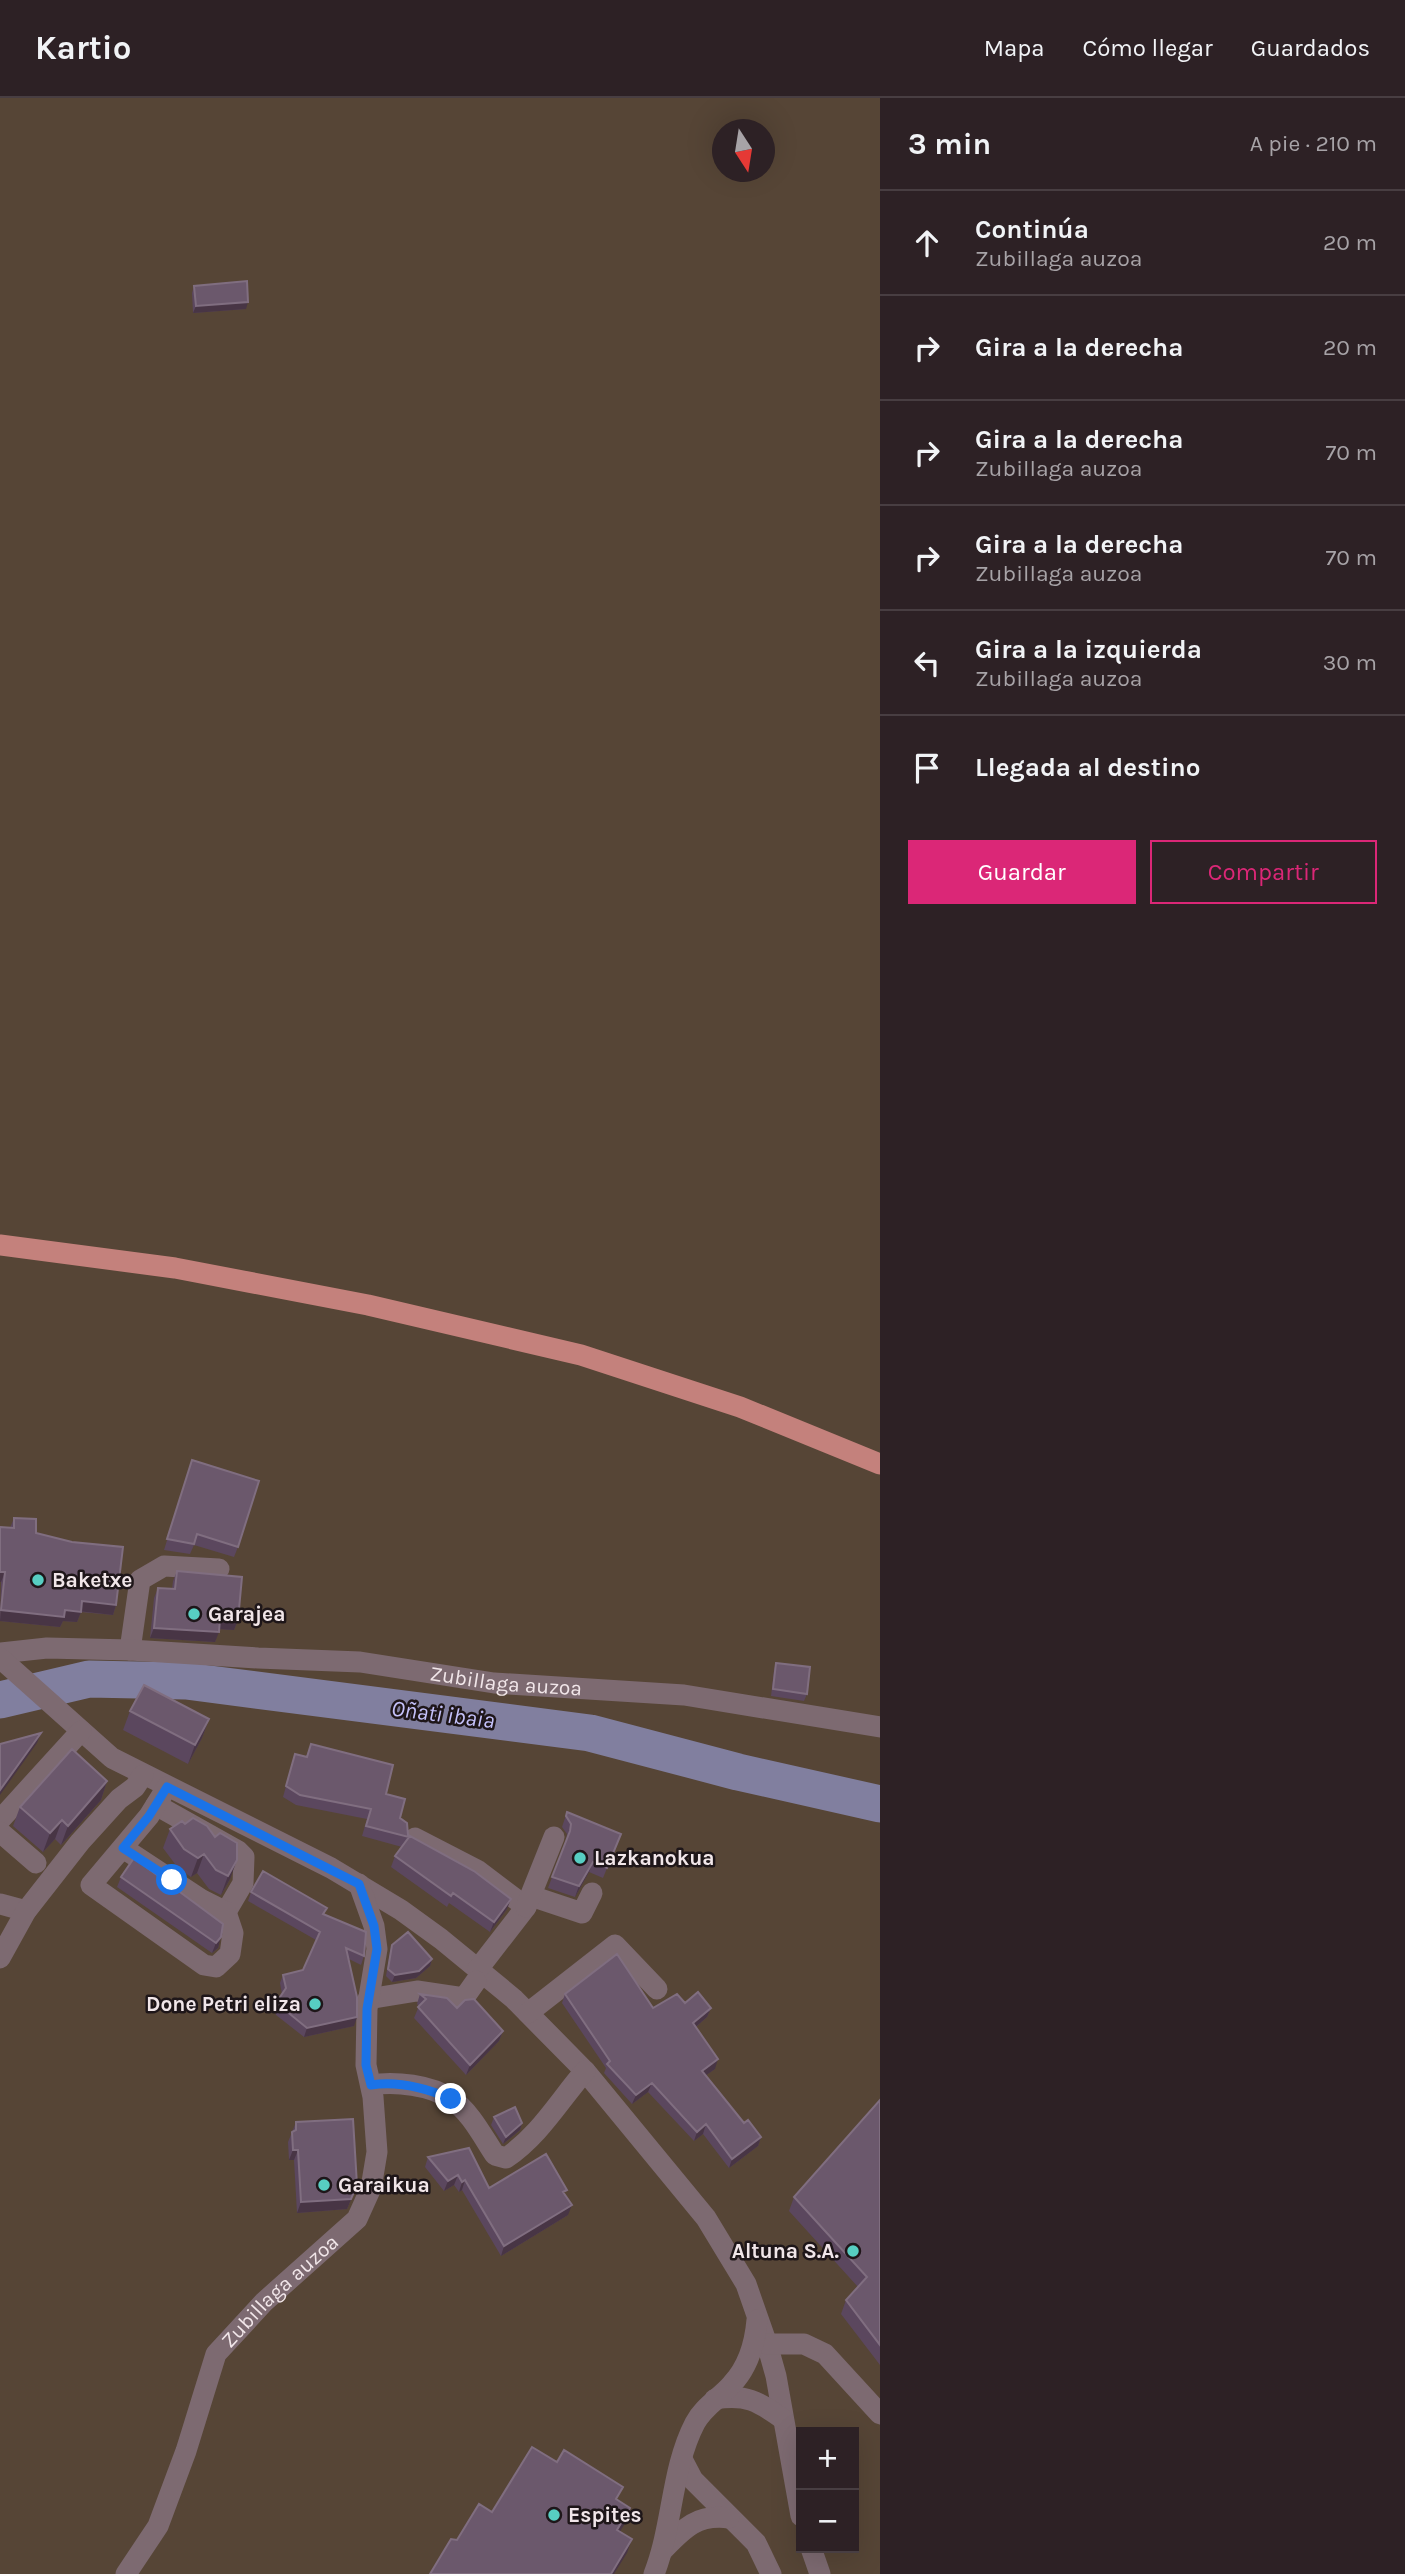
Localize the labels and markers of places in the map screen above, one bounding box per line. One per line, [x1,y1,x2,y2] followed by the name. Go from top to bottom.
[52,1568,132,1592] place label: Baketxe
[30,1572,46,1588] marker: Baketxe
[208,1602,285,1626] place label: Garajea
[186,1606,202,1622] marker: Garajea
[594,1846,715,1870] place label: Lazkanokua
[572,1850,588,1866] marker: Lazkanokua
[146,1992,301,2016] place label: Done Petri eliza
[307,1996,323,2012] marker: Done Petri eliza
[338,2173,430,2197] place label: Garaikua
[316,2177,332,2193] marker: Garaikua
[732,2239,839,2263] place label: Altuna S.A.
[845,2243,861,2259] marker: Altuna S.A.
[568,2503,642,2527] place label: Espites
[546,2507,562,2523] marker: Espites

